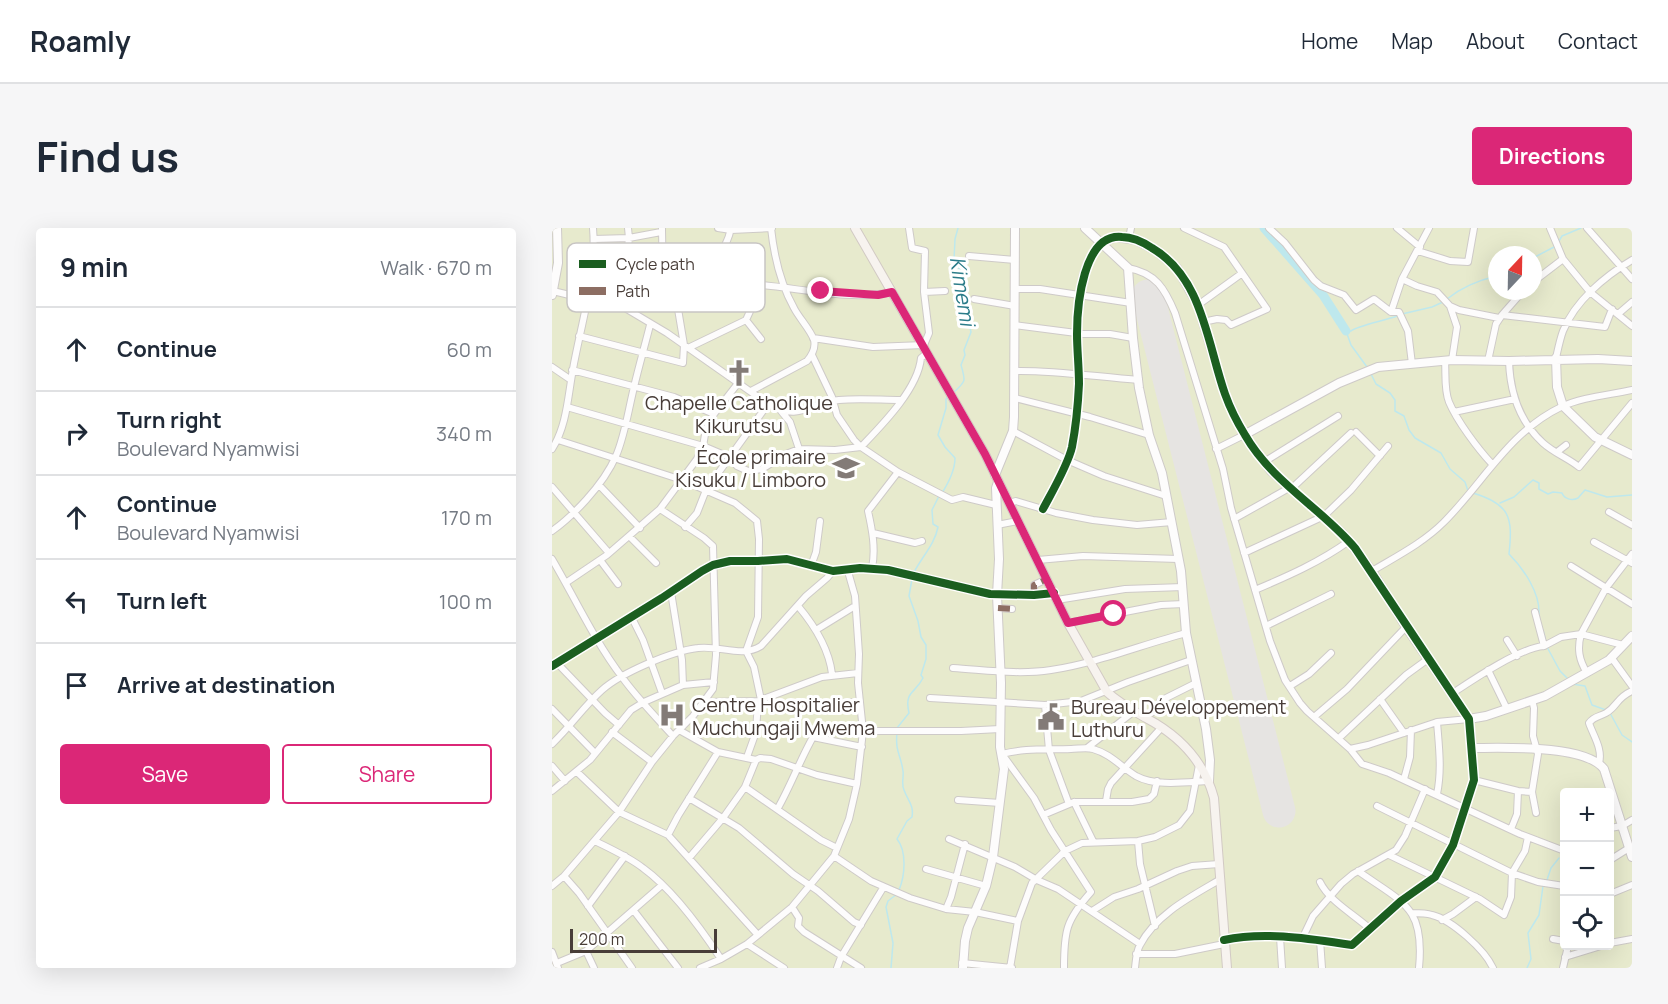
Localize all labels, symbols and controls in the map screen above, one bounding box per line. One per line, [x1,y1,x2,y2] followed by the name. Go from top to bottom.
[30,22,131,60] text: Roamly
[1301,27,1358,55] text: Home
[1391,27,1433,55] text: Map
[1466,27,1525,55] text: About
[1558,27,1638,55] text: Contact
[36,127,179,185] text: Find us
[1472,127,1632,185] button: Directions
[567,243,765,312] legend
[1488,246,1542,300] north arrow
[60,249,128,285] text: 9 min
[616,253,695,275] text: Cycle path
[380,254,492,281] text: Walk · 670 m
[944,254,983,331] water label: Kimemi
[807,277,833,303] route end
[616,280,650,302] text: Path
[60,333,93,366] icon: ahead
[117,334,217,364] text: Continue
[446,336,492,363] text: 60 m
[724,358,754,388] church icon: Chapelle Catholique Kikurutsu
[645,389,833,439] place label: Chapelle Catholique Kikurutsu
[117,405,222,435] text: Turn right
[60,417,93,450] icon: right
[436,420,492,447] text: 340 m
[117,435,300,462] text: Boulevard Nyamwisi
[675,443,826,493] place label: École primaire Kisuku / Limboro
[831,453,861,483] school or university icon: École primaire Kisuku / Limboro
[117,489,217,519] text: Continue
[60,501,93,534] icon: ahead
[441,504,492,531] text: 170 m
[117,519,300,546] text: Boulevard Nyamwisi
[60,585,93,618] icon: left
[117,586,207,616] text: Turn left
[439,588,492,615] text: 100 m
[1100,600,1126,626] route start
[60,669,93,702] icon: arrive
[117,670,335,700] text: Arrive at destination
[692,691,875,741] place label: Centre Hospitalier Muchungaji Mwema
[1071,693,1287,743] place label: Bureau Développement Luthuru
[657,700,687,730] hospital icon: Centre Hospitalier Muchungaji Mwema
[1036,702,1066,732] public building icon: Bureau Développement Luthuru
[60,744,270,804] button: Save
[282,744,492,804] button: Share
[1560,788,1614,950] map controls
[1560,788,1614,842] button: +
[1560,842,1614,896] button: −
[1560,896,1614,950] button: locate
[570,926,717,954] scale bar
[579,928,624,950] text: 200 m

